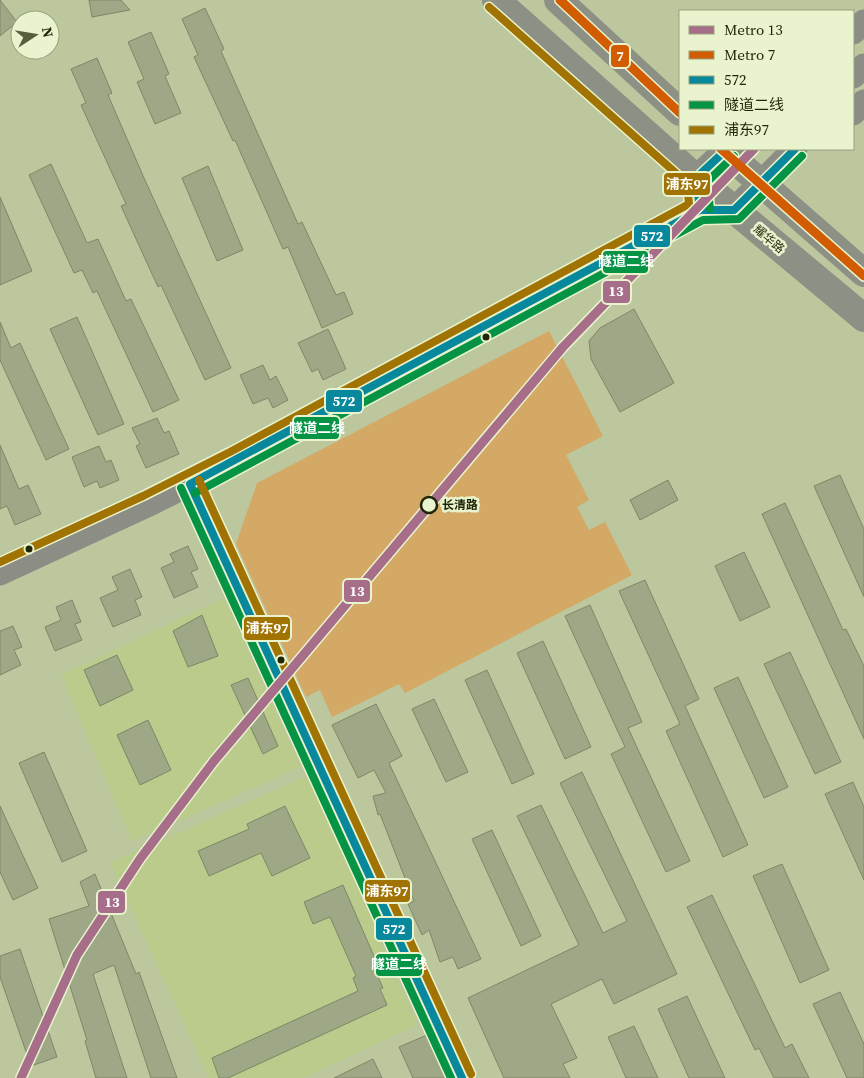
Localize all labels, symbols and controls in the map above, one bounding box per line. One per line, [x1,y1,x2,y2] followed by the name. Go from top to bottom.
[10,10,60,60] north arrow
[679,10,854,150] legend
[724,19,783,40] text: Metro 13
[37,25,59,39] text: N
[610,44,630,68] line badge: 7
[724,44,775,65] text: Metro 7
[616,46,624,66] text: 7
[724,69,747,90] text: 572
[724,94,784,115] text: 隧道二线
[724,119,769,140] text: 浦东97
[663,172,711,196] line badge: 浦东97
[665,174,709,194] text: 浦东97
[750,221,788,257] street label: 耀华路
[633,224,671,248] line badge: 572
[641,226,664,246] text: 572
[602,250,649,274] line badge: 隧道二线
[598,251,654,271] text: 隧道二线
[602,280,631,304] line badge: 13
[608,281,624,301] text: 13
[481,332,491,342] unlabelled marker
[325,389,363,413] line badge: 572
[333,391,356,411] text: 572
[293,416,340,440] line badge: 隧道二线
[289,418,345,438] text: 隧道二线
[420,496,438,514] marker: 长清路
[442,497,478,513] place label: 长清路
[24,544,34,554] unlabelled marker
[343,579,371,603] line badge: 13
[349,581,365,601] text: 13
[243,616,291,641] line badge: 浦东97
[245,618,289,638] text: 浦东97
[276,655,286,665] unlabelled marker
[364,879,411,903] line badge: 浦东97
[365,881,409,901] text: 浦东97
[97,890,126,914] line badge: 13
[104,892,120,912] text: 13
[375,917,413,941] line badge: 572
[383,919,406,939] text: 572
[375,953,423,977] line badge: 隧道二线
[371,954,427,974] text: 隧道二线

